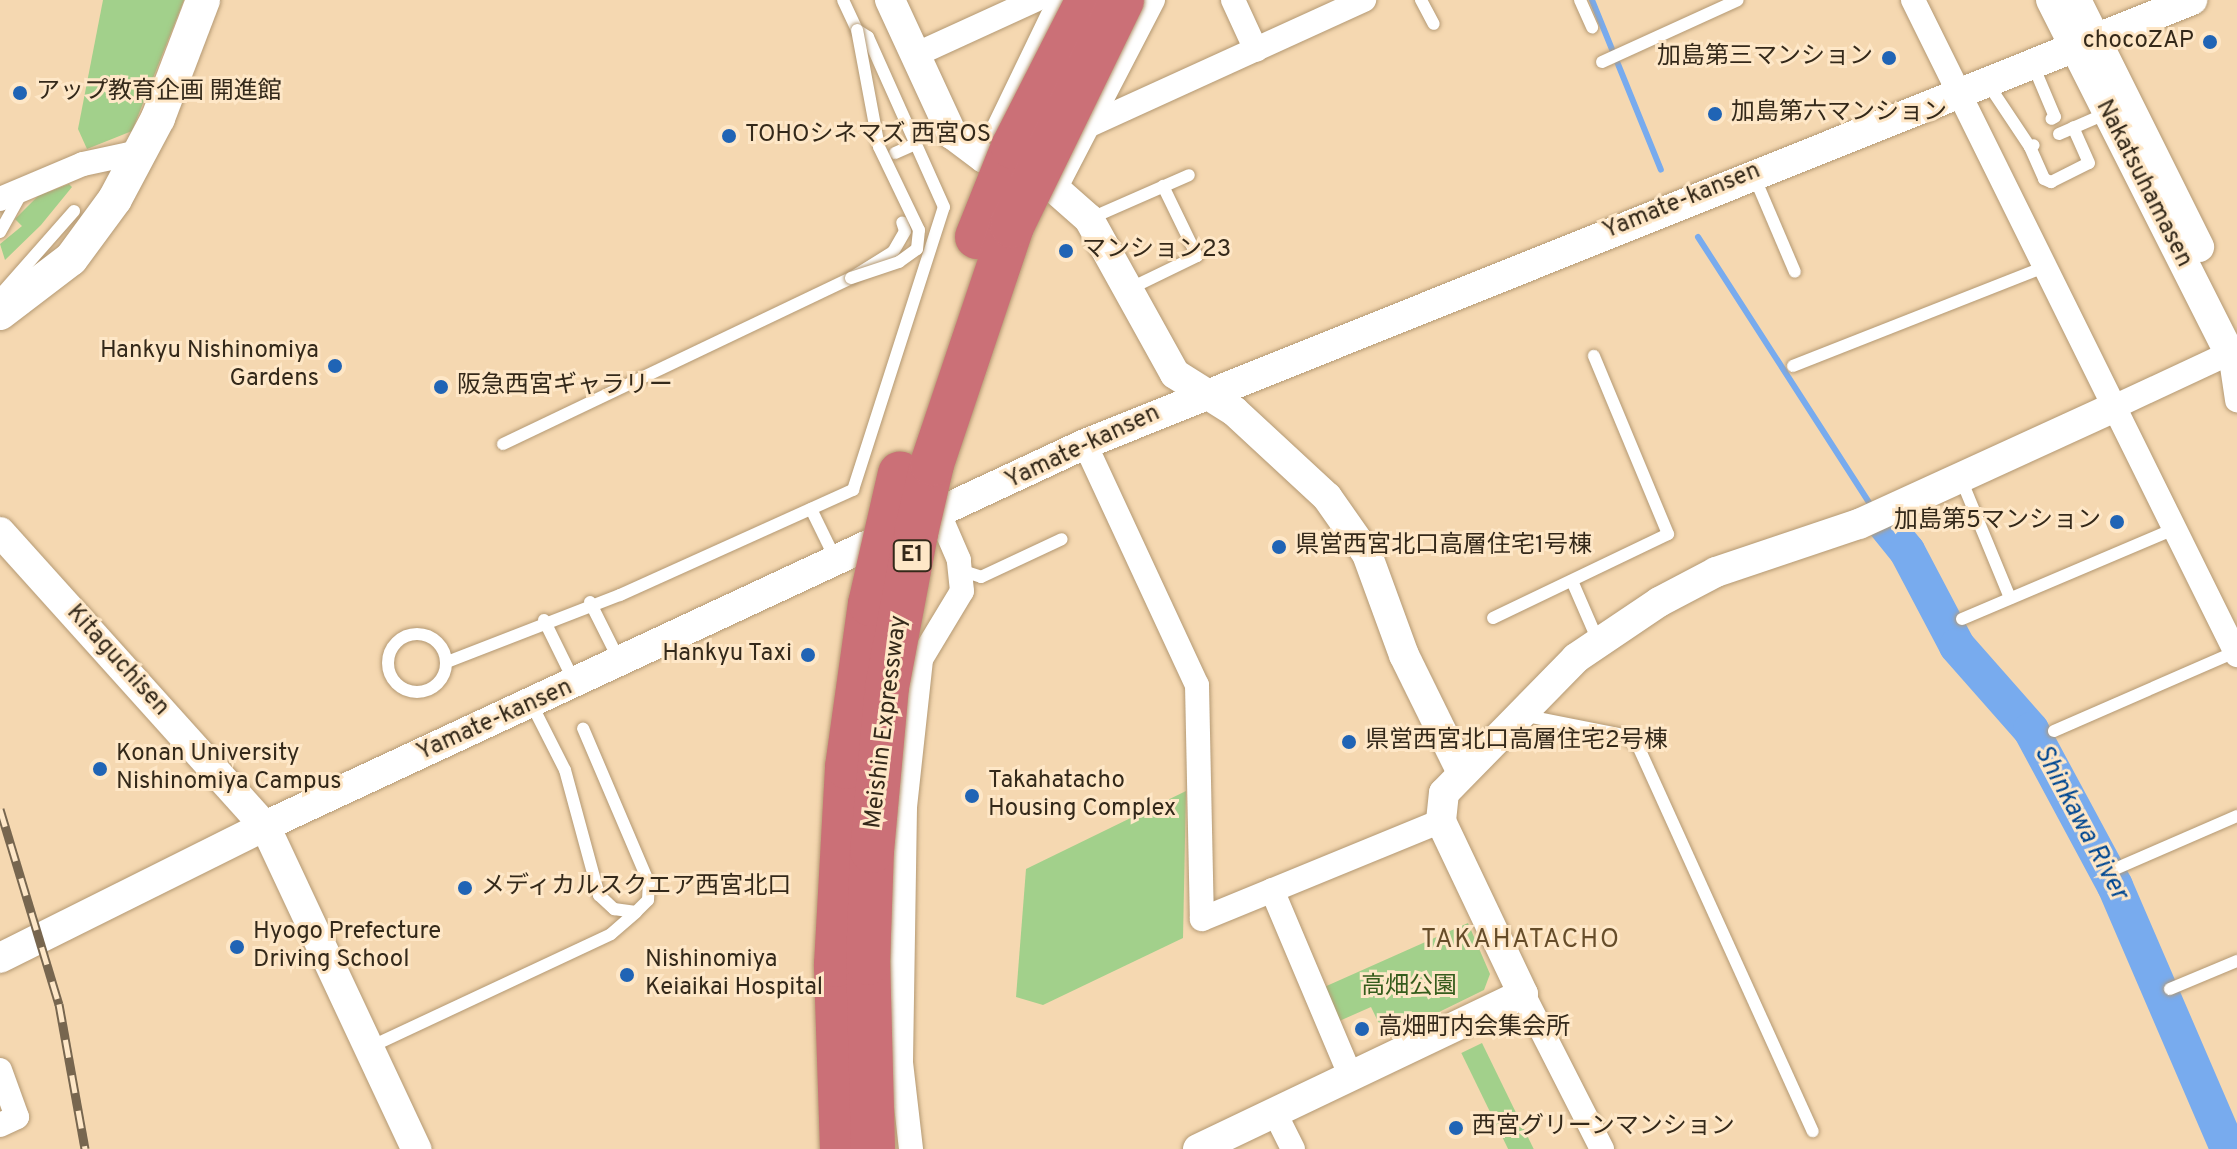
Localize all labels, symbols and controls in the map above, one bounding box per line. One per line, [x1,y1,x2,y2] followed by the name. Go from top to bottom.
[2083,28,2194,56] place label: chocoZAP
[2201,33,2219,51] marker: chocoZAP
[1657,44,1873,72] place label: 加島第三マンション
[1880,49,1898,67] marker: 加島第三マンション
[36,79,282,107] place label: アップ教育企画 開進館
[11,84,29,102] marker: アップ教育企画 開進館
[2088,95,2198,273] street label: Nakatsuhamasen
[1731,100,1947,128] place label: 加島第六マンション
[1706,105,1724,123] marker: 加島第六マンション
[745,122,991,150] place label: TOHOシネマズ 西宮OS
[720,127,738,145] marker: TOHOシネマズ 西宮OS
[1599,157,1765,247] street label: Yamate-kansen
[1082,237,1231,265] place label: マンション23
[1057,242,1075,260] marker: マンション23
[100,338,319,394] place label: Hankyu Nishinomiya Gardens
[326,357,344,375] marker: Hankyu Nishinomiya Gardens
[457,373,673,401] place label: 阪急西宮ギャラリー
[432,378,450,396] marker: 阪急西宮ギャラリー
[1001,400,1165,496] street label: Yamate-kansen
[1894,508,2101,536] place label: 加島第5マンション
[2108,513,2126,531] marker: 加島第5マンション
[1295,533,1592,561] place label: 県営西宮北口高層住宅1号棟
[892,538,932,574] road number: E1
[1270,538,1288,556] marker: 県営西宮北口高層住宅1号棟
[59,599,175,723] street label: Kitaguchisen
[860,614,914,830] street label: Meishin Expressway
[661,641,792,669] place label: Hankyu Taxi
[799,646,817,664] marker: Hankyu Taxi
[413,674,577,768] street label: Yamate-kansen
[1365,728,1668,756] place label: 県営西宮北口高層住宅2号棟
[1340,733,1358,751] marker: 県営西宮北口高層住宅2号棟
[2026,740,2134,906] water label: Shinkawa River
[116,741,341,797] place label: Konan University Nishinomiya Campus
[91,760,109,778] marker: Konan University Nishinomiya Campus
[988,768,1176,824] place label: Takahatacho Housing Complex
[963,787,981,805] marker: Takahatacho Housing Complex
[481,874,793,902] place label: メディカルスクエア西宮北口
[456,879,474,897] marker: メディカルスクエア西宮北口
[253,919,441,975] place label: Hyogo Prefecture Driving School
[1421,925,1621,957] district label: TAKAHATACHO
[228,938,246,956] marker: Hyogo Prefecture Driving School
[645,947,823,1003] place label: Nishinomiya Keiaikai Hospital
[616,964,638,986] marker: Nishinomiya Keiaikai Hospital
[1361,974,1457,1002] park label: 高畑公園
[1378,1015,1570,1043] place label: 高畑町内会集会所
[1353,1020,1371,1038] marker: 高畑町内会集会所
[1472,1114,1736,1142] place label: 西宮グリーンマンション
[1447,1119,1465,1137] marker: 西宮グリーンマンション

